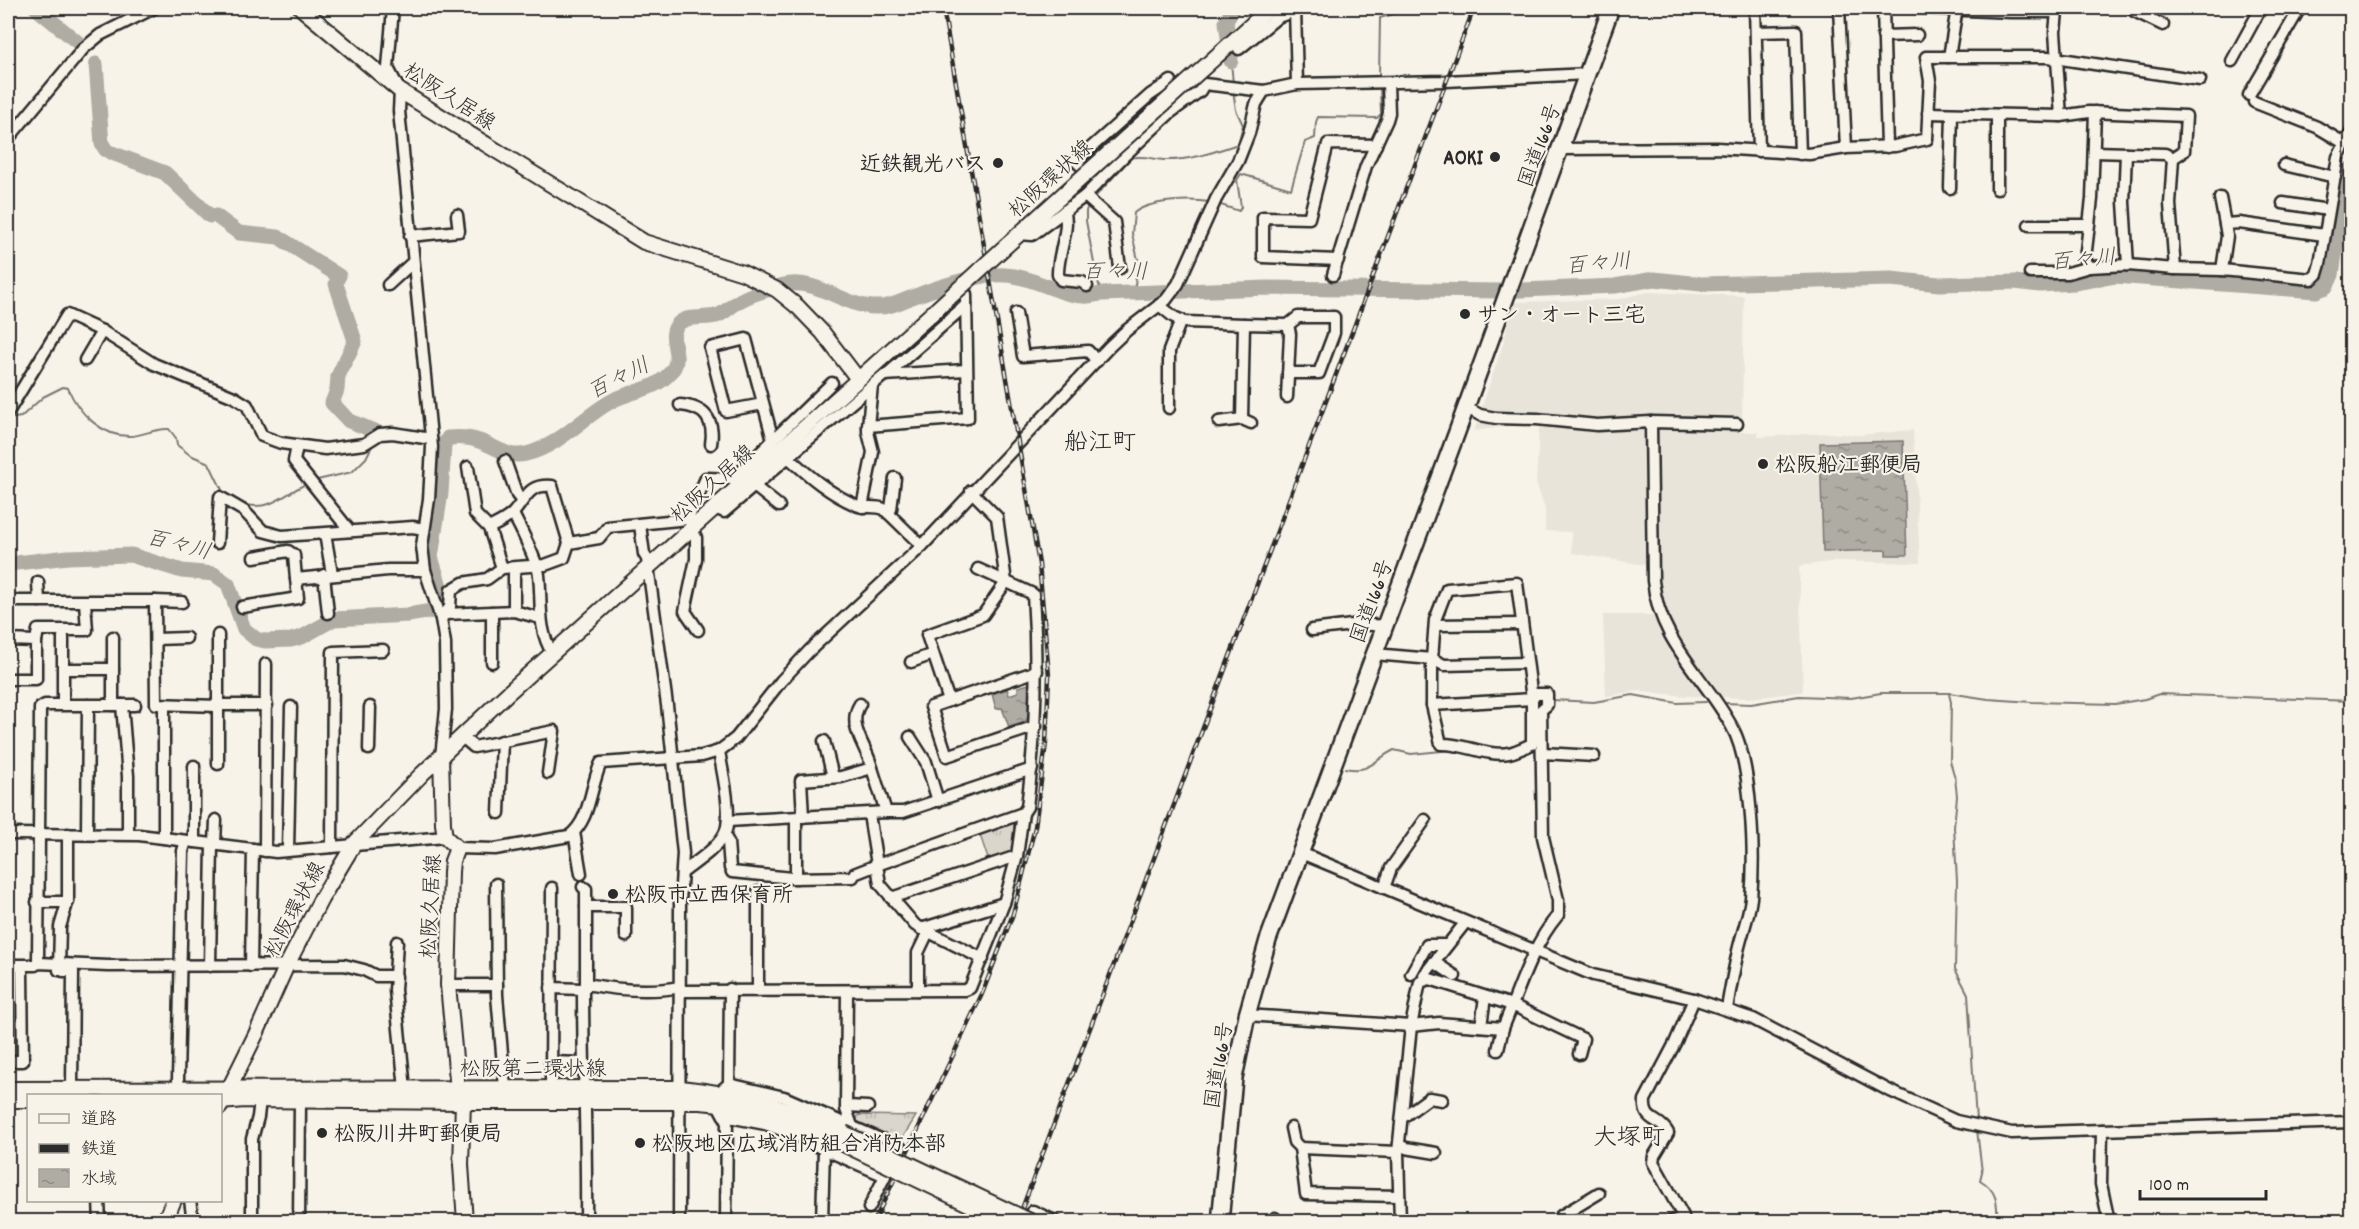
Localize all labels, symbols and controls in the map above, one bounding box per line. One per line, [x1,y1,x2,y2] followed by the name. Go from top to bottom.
[396,57,501,140] street label: 松阪久居線
[1513,99,1571,193] street label: 国道166号
[1003,134,1101,227] street label: 松阪環状線
[1443,145,1483,175] place label: AOKI
[1488,150,1502,164] marker: AOKI
[860,151,986,181] place label: 近鉄観光バス
[991,156,1005,170] marker: 近鉄観光バス
[2049,243,2118,280] water label: 百々川
[1564,247,1633,284] water label: 百々川
[1082,258,1148,289] water label: 百々川
[1477,302,1645,332] place label: サン・オート三宅
[1458,307,1472,321] marker: サン・オート三宅
[583,351,656,409] water label: 百々川
[1064,427,1136,461] district label: 船江町
[665,439,763,532] street label: 松阪久居線
[1775,452,1922,482] place label: 松阪船江郵便局
[1756,457,1770,471] marker: 松阪船江郵便局
[142,523,214,569] water label: 百々川
[1345,555,1403,649] street label: 国道166号
[415,853,451,959] street label: 松阪久居線
[259,857,335,964] street label: 松阪環状線
[625,882,793,912] place label: 松阪市立西保育所
[606,887,620,901] marker: 松阪市立西保育所
[1199,1020,1243,1111] street label: 国道166号
[460,1056,607,1086] street label: 松阪第二環状線
[27,1094,222,1202] legend
[81,1108,117,1133] text: 道路
[334,1121,502,1151] place label: 松阪川井町郵便局
[1593,1122,1665,1156] district label: 大塚町
[315,1126,329,1140] marker: 松阪川井町郵便局
[652,1131,946,1161] place label: 松阪地区広域消防組合消防本部
[633,1136,647,1150] marker: 松阪地区広域消防組合消防本部
[81,1138,117,1163] text: 鉄道
[2140,1163,2266,1201] scale bar
[81,1168,117,1193] text: 水域
[2149,1174,2189,1199] text: 100 m

